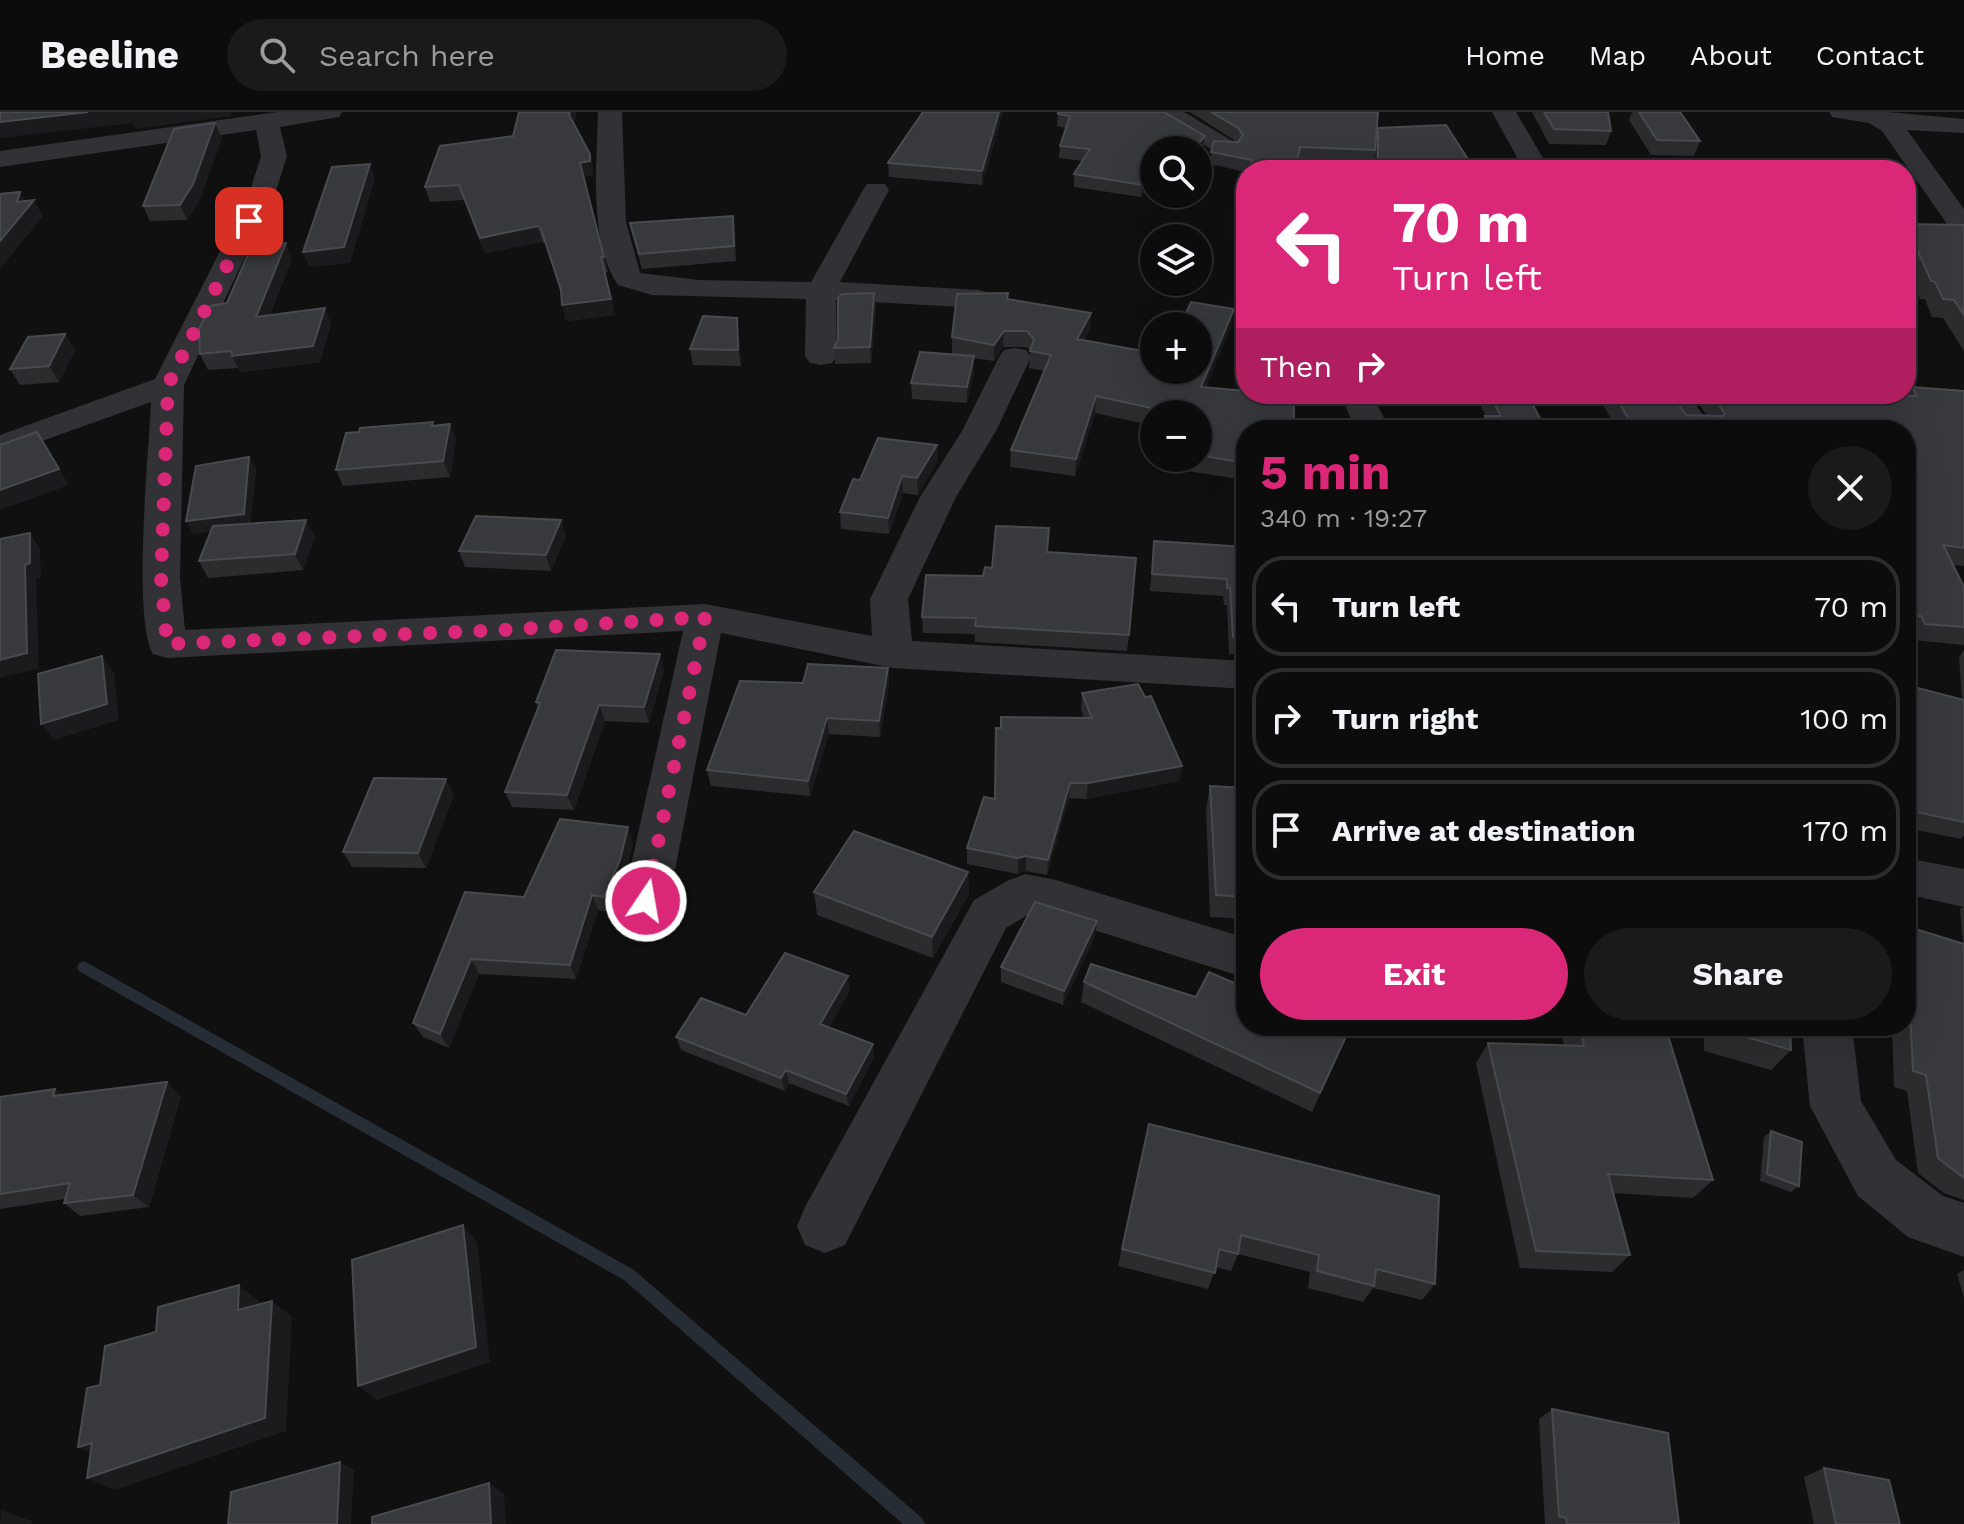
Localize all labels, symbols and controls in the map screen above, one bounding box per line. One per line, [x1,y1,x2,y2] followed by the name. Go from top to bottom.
[227,19,787,91] search box
[40,33,179,77] text: Beeline
[255,33,299,77] icon: search
[319,38,495,73] text: Search here
[1465,39,1545,72] text: Home
[1589,39,1646,72] text: Map
[1690,39,1772,72] text: About
[1816,39,1924,72] text: Contact
[1140,136,1212,472] map controls
[1140,136,1212,208] button: search
[215,187,283,255] pin
[1392,190,1529,256] text: 70 m
[1260,192,1364,296] icon: left
[227,199,271,243] icon: arrive
[1140,224,1212,296] button: layers
[1392,257,1542,299] text: Turn left
[1140,312,1212,384] button: +
[1348,344,1392,388] icon: right
[1260,349,1332,384] text: Then
[1140,400,1212,472] button: −
[1260,444,1391,501] text: 5 min
[1808,446,1892,530] button: close
[1260,503,1427,533] text: 340 m · 19:27
[1264,584,1308,628] icon: left
[1332,589,1460,624] text: Turn left
[1814,589,1888,624] text: 70 m
[1264,696,1308,740] icon: right
[1332,701,1478,736] text: Turn right
[1800,701,1888,736] text: 100 m
[1264,808,1308,852] icon: arrive
[1332,813,1636,848] text: Arrive at destination
[1803,813,1888,848] text: 170 m
[604,859,688,943] position arrow
[1260,928,1568,1020] button: Exit
[1584,928,1892,1020] button: Share

